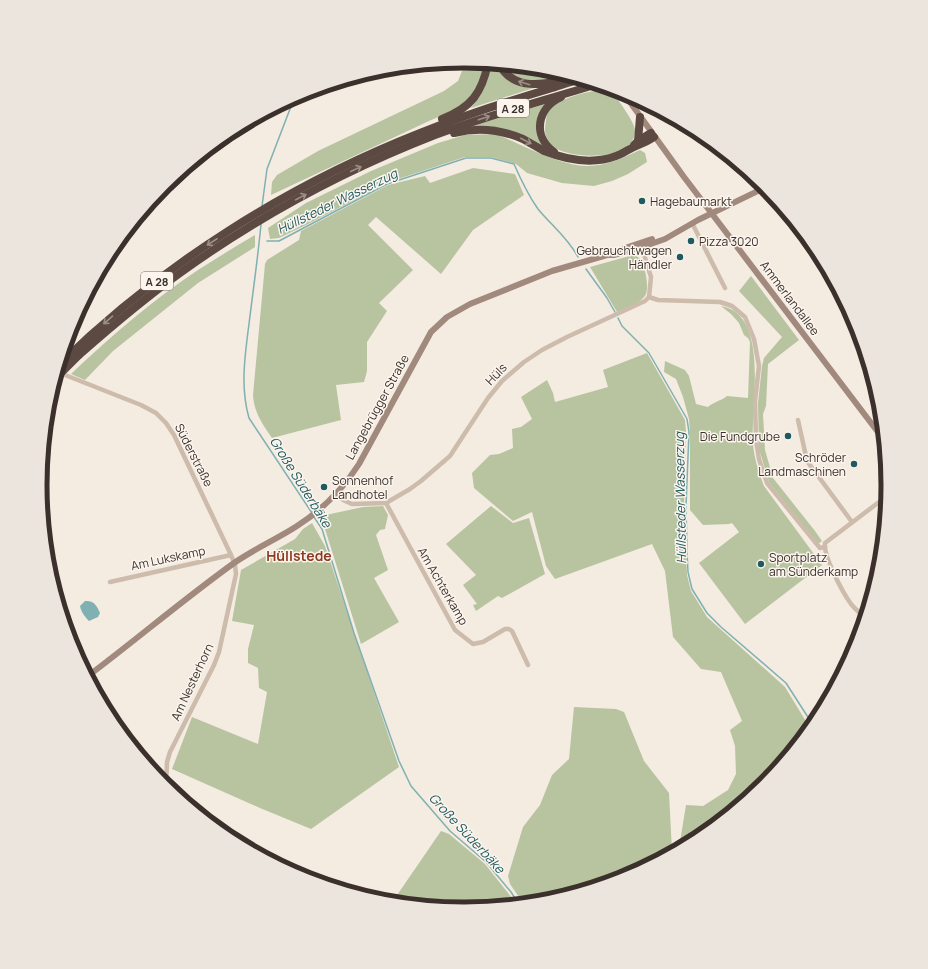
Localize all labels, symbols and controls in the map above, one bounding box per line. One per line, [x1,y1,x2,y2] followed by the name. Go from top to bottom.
[517,79,530,86] one-way arrow
[497,99,529,117] road number: A 28
[477,114,490,121] one-way arrow
[520,138,532,145] one-way arrow
[274,163,401,238] water label: Hüllsteder Wasserzug
[350,165,362,172] one-way arrow
[295,193,307,200] one-way arrow
[650,193,732,210] place label: Hagebaumarkt
[637,196,647,206] marker: Hagebaumarkt
[699,233,759,250] place label: Pizza 3020
[686,236,696,246] marker: Pizza 3020
[207,238,218,246] one-way arrow
[576,242,673,273] place label: Gebrauchtwagen Händler
[675,252,685,262] marker: Gebrauchtwagen Händler
[756,257,824,339] street label: Ammerlandallee
[141,272,173,290] road number: A 28
[103,315,114,324] one-way arrow
[341,351,413,463] street label: Langebrügger Straße
[481,359,511,389] street label: Hüls
[171,420,217,490] street label: Süderstraße
[700,428,780,445] place label: Die Fundgrube
[670,431,690,564] water label: Hüllsteder Wasserzug
[783,431,793,441] marker: Die Fundgrube
[266,433,337,532] water label: Große Süderbäke
[758,449,847,480] place label: Schröder Landmaschinen
[849,459,859,469] marker: Schröder Landmaschinen
[332,472,394,503] place label: Sonnenhof Landhotel
[319,482,329,492] marker: Sonnenhof Landhotel
[129,542,207,574] street label: Am Lukskamp
[414,544,472,628] street label: Am Achterkamp
[266,546,332,565] district label: Hüllstede
[769,549,858,580] place label: Sportplatz am Sünderkamp
[756,559,766,569] marker: Sportplatz am Sünderkamp
[167,641,217,723] street label: Am Nesterhorn
[425,789,510,878] water label: Große Süderbäke

